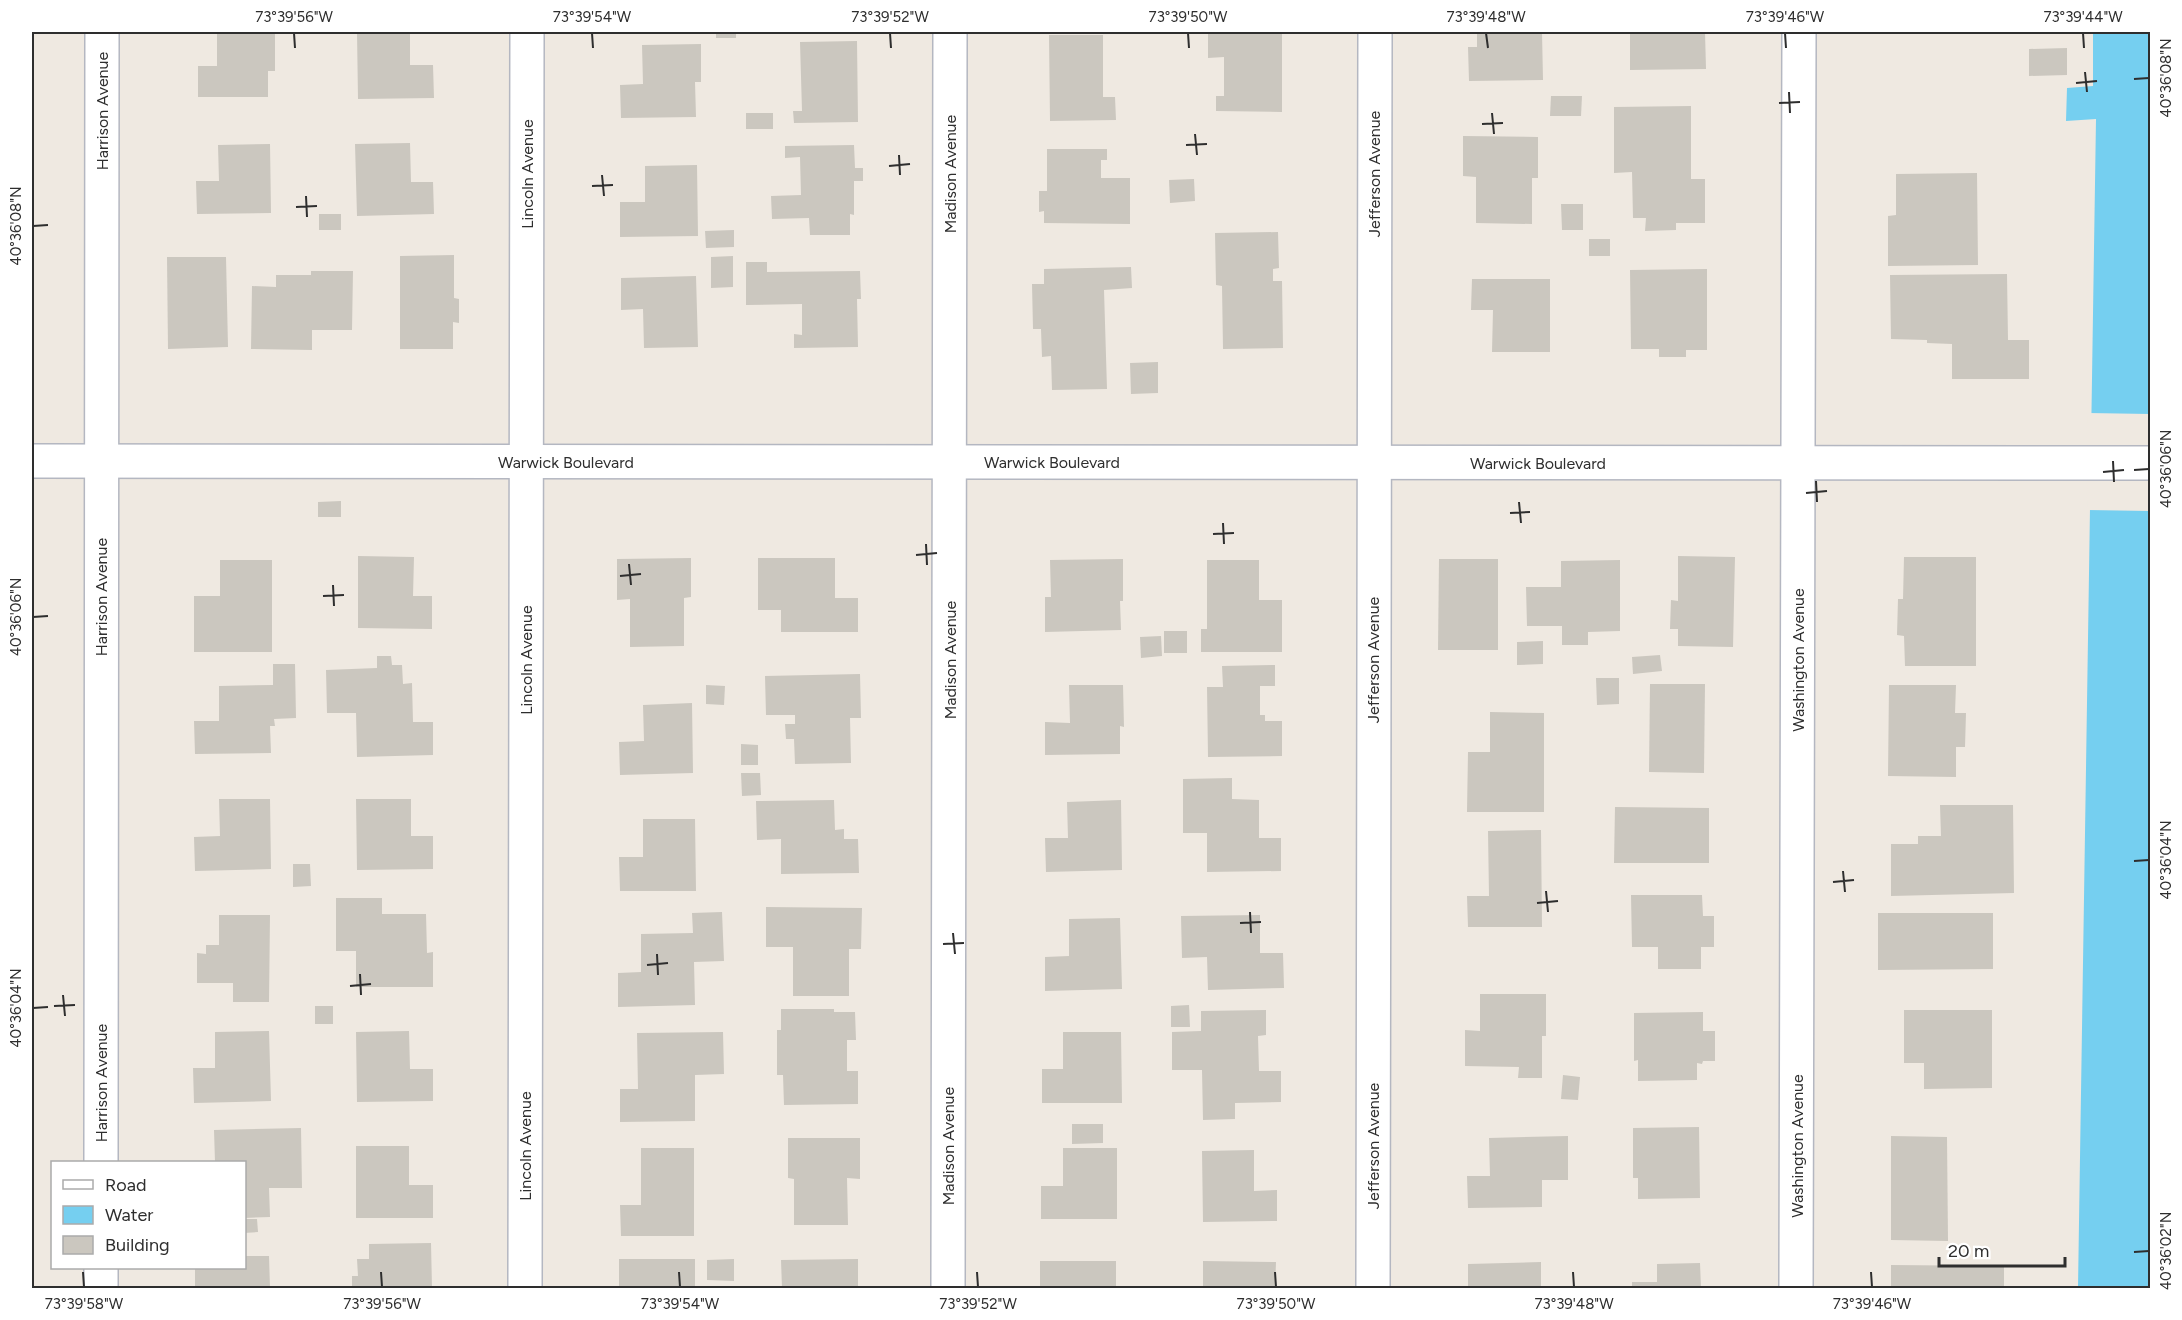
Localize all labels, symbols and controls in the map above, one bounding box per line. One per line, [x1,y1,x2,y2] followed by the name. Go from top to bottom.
[255,8,333,26] text: 73°39'56"W
[553,8,632,26] text: 73°39'54"W
[851,8,929,26] text: 73°39'52"W
[1149,8,1228,26] text: 73°39'50"W
[1446,8,1526,26] text: 73°39'48"W
[1746,8,1825,26] text: 73°39'46"W
[2043,8,2123,26] text: 73°39'44"W
[2157,38,2175,118] text: 40°36'08"N
[93,52,112,170] street label: Harrison Avenue
[1365,110,1384,237] street label: Jefferson Avenue
[941,114,960,233] street label: Madison Avenue
[518,119,537,229] street label: Lincoln Avenue
[7,186,25,266] text: 40°36'08"N
[2157,430,2175,508] text: 40°36'06"N
[498,453,634,472] street label: Warwick Boulevard
[984,453,1120,472] street label: Warwick Boulevard
[1470,454,1606,473] street label: Warwick Boulevard
[92,538,111,656] street label: Harrison Avenue
[7,578,25,656] text: 40°36'06"N
[1789,588,1808,732] street label: Washington Avenue
[1364,596,1383,723] street label: Jefferson Avenue
[941,600,960,719] street label: Madison Avenue
[517,605,536,715] street label: Lincoln Avenue
[2157,820,2175,900] text: 40°36'04"N
[7,968,25,1048] text: 40°36'04"N
[92,1024,111,1142] street label: Harrison Avenue
[1788,1074,1807,1218] street label: Washington Avenue
[1364,1082,1383,1209] street label: Jefferson Avenue
[939,1086,958,1205] street label: Madison Avenue
[516,1091,535,1201] street label: Lincoln Avenue
[51,1161,246,1269] legend
[105,1174,146,1196] text: Road
[105,1204,153,1226] text: Water
[2157,1212,2175,1290] text: 40°36'02"N
[1939,1230,2065,1268] scale bar
[105,1234,170,1256] text: Building
[1948,1240,1989,1262] text: 20 m
[45,1295,124,1313] text: 73°39'58"W
[343,1295,421,1313] text: 73°39'56"W
[641,1295,720,1313] text: 73°39'54"W
[939,1295,1017,1313] text: 73°39'52"W
[1237,1295,1316,1313] text: 73°39'50"W
[1534,1295,1614,1313] text: 73°39'48"W
[1833,1295,1912,1313] text: 73°39'46"W

